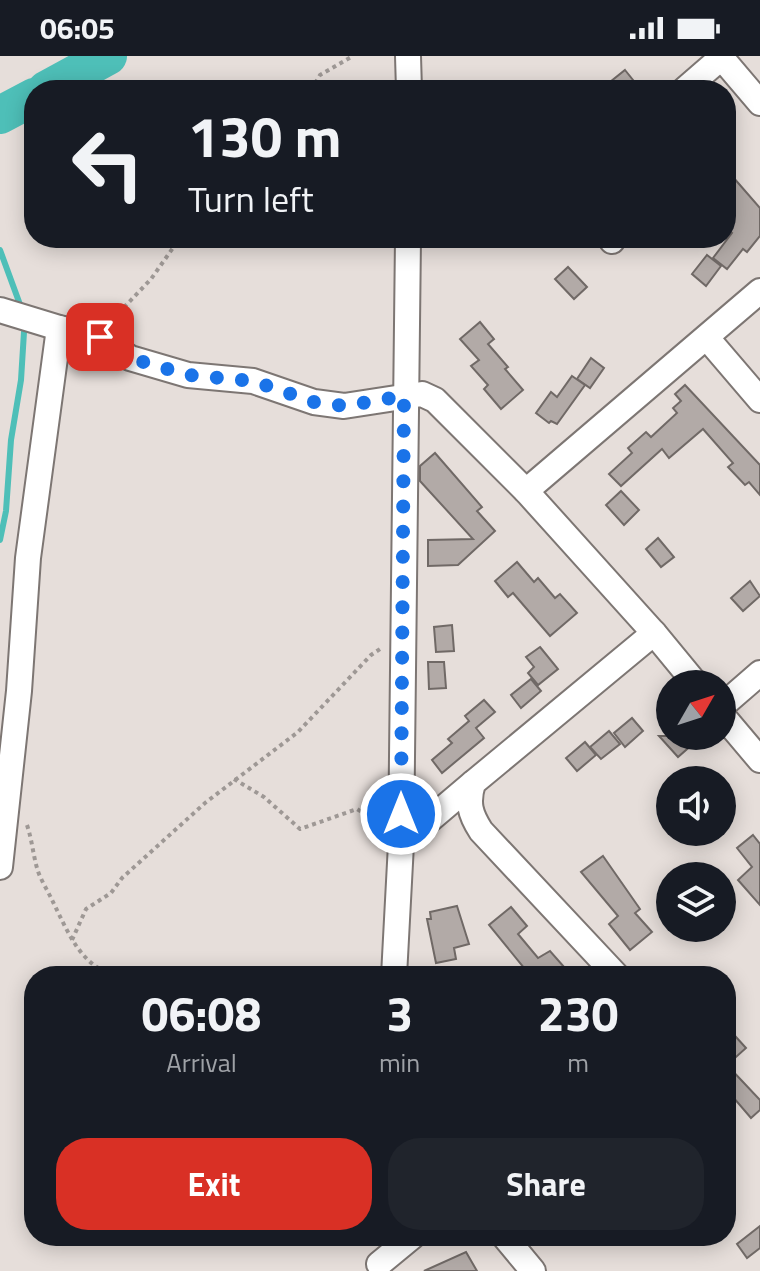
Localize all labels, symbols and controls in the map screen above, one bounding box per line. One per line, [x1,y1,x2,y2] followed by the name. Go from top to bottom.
[40,5,115,51] text: 06:05
[188,94,341,179] text: 130 m
[56,112,160,216] icon: left
[188,171,314,226] text: Turn left
[66,303,134,371] pin
[78,315,122,359] icon: arrive
[656,670,736,750] north arrow
[656,670,736,942] map controls
[656,766,736,846] button: sound
[359,772,443,856] position arrow
[656,862,736,942] button: layers
[142,977,261,1050] text: 06:08
[386,977,413,1050] text: 3
[538,977,618,1050] text: 230
[166,1043,237,1082] text: Arrival
[379,1043,420,1082] text: min
[567,1043,589,1082] text: m
[56,1138,372,1230] button: Exit
[388,1138,704,1230] button: Share

